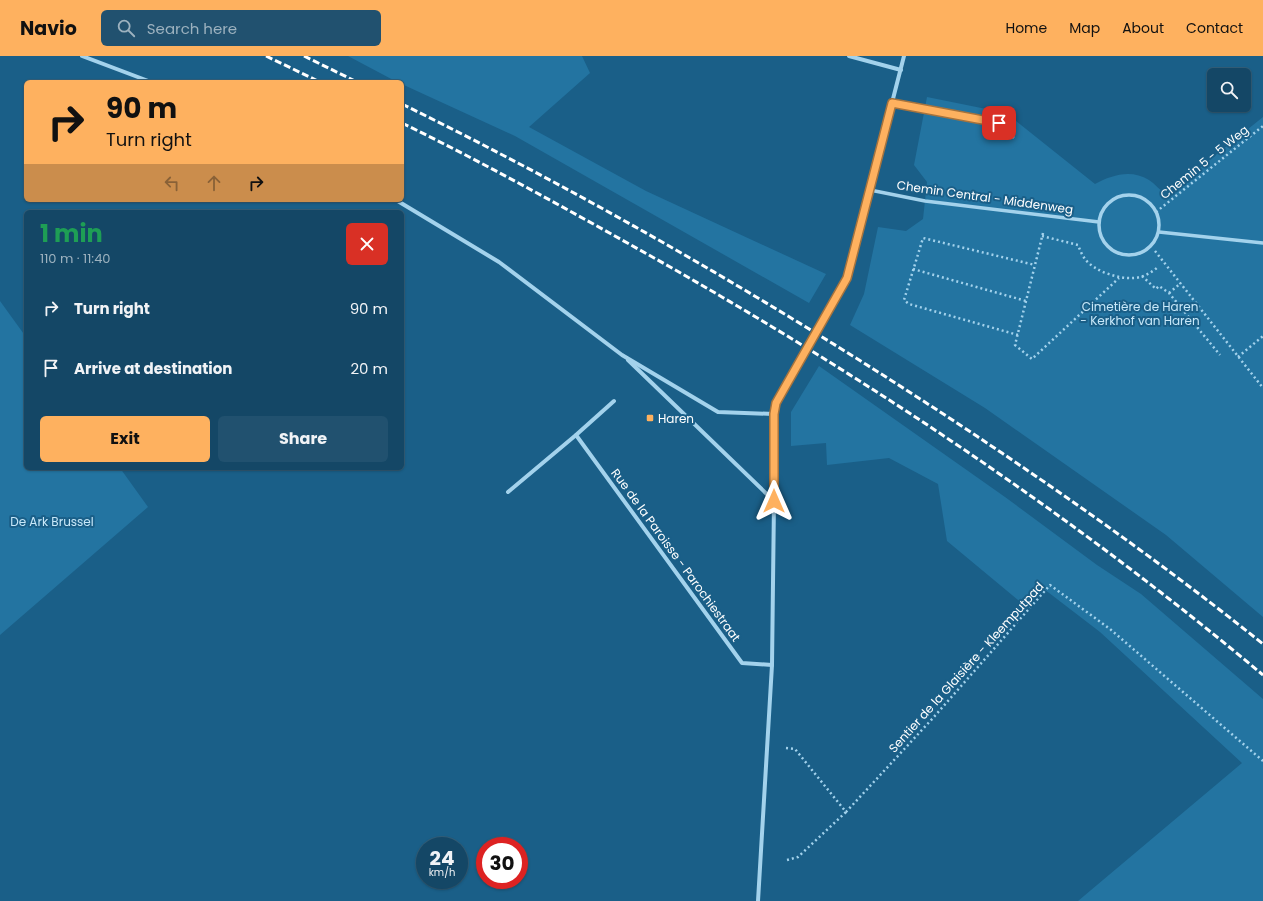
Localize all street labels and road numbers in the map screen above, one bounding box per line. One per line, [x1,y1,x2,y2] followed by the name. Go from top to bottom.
[1156,121,1252,203] street label: Chemin 5 - 5 Weg
[896,176,1074,218] street label: Chemin Central - Middenweg
[607,465,745,645] street label: Rue de la Paroisse - Parochiestraat
[885,578,1047,756] street label: Sentier de la Glaisière - Kleemputpad

